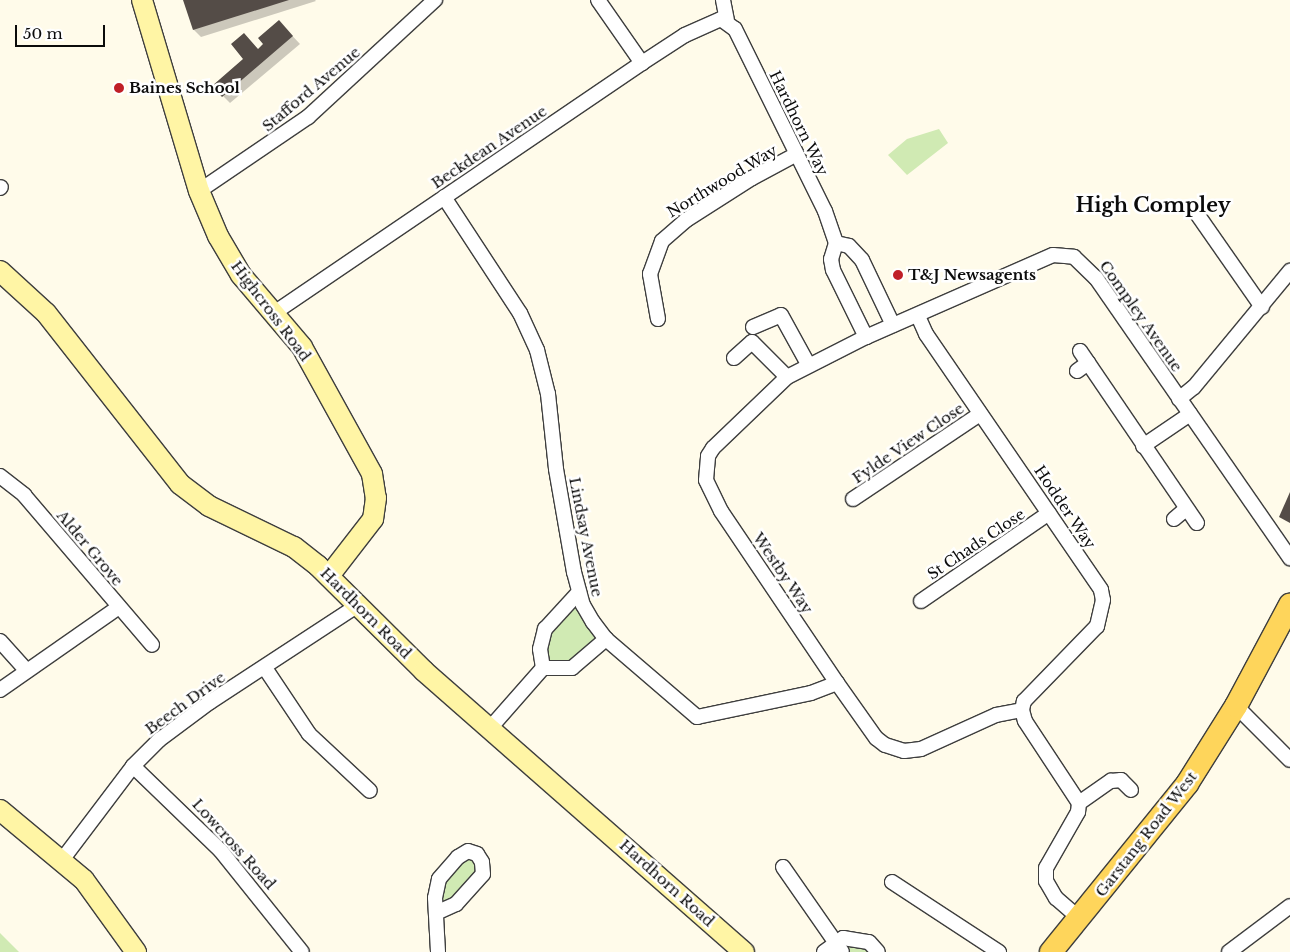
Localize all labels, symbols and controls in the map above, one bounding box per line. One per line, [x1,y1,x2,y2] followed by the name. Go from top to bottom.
[18,15,108,47] scale bar
[23,24,63,43] text: 50 m
[258,43,364,135] street label: Stafford Avenue
[766,67,832,179] street label: Hardhorn Way
[129,79,240,97] place label: Baines School
[113,82,125,94] marker: Baines School
[428,102,550,192] street label: Beckdean Avenue
[663,141,781,221] street label: Northwood Way
[1075,193,1231,217] district label: High Compley
[227,257,315,365] street label: Highcross Road
[1096,257,1186,375] street label: Compley Avenue
[908,266,1036,284] place label: T&J Newsagents
[892,269,904,281] marker: T&J Newsagents
[848,399,968,487] street label: Fylde View Close
[1030,462,1100,552] street label: Hodder Way
[565,475,607,599] street label: Lindsay Avenue
[924,505,1028,583] street label: St Chads Close
[53,506,127,590] street label: Alder Grove
[749,529,817,617] street label: Westby Way
[317,564,415,662] street label: Hardhorn Road
[142,668,228,738] street label: Beech Drive
[1091,768,1201,900] street label: Garstang Road West
[189,795,279,893] street label: Lowcross Road
[616,836,718,930] street label: Hardhorn Road

